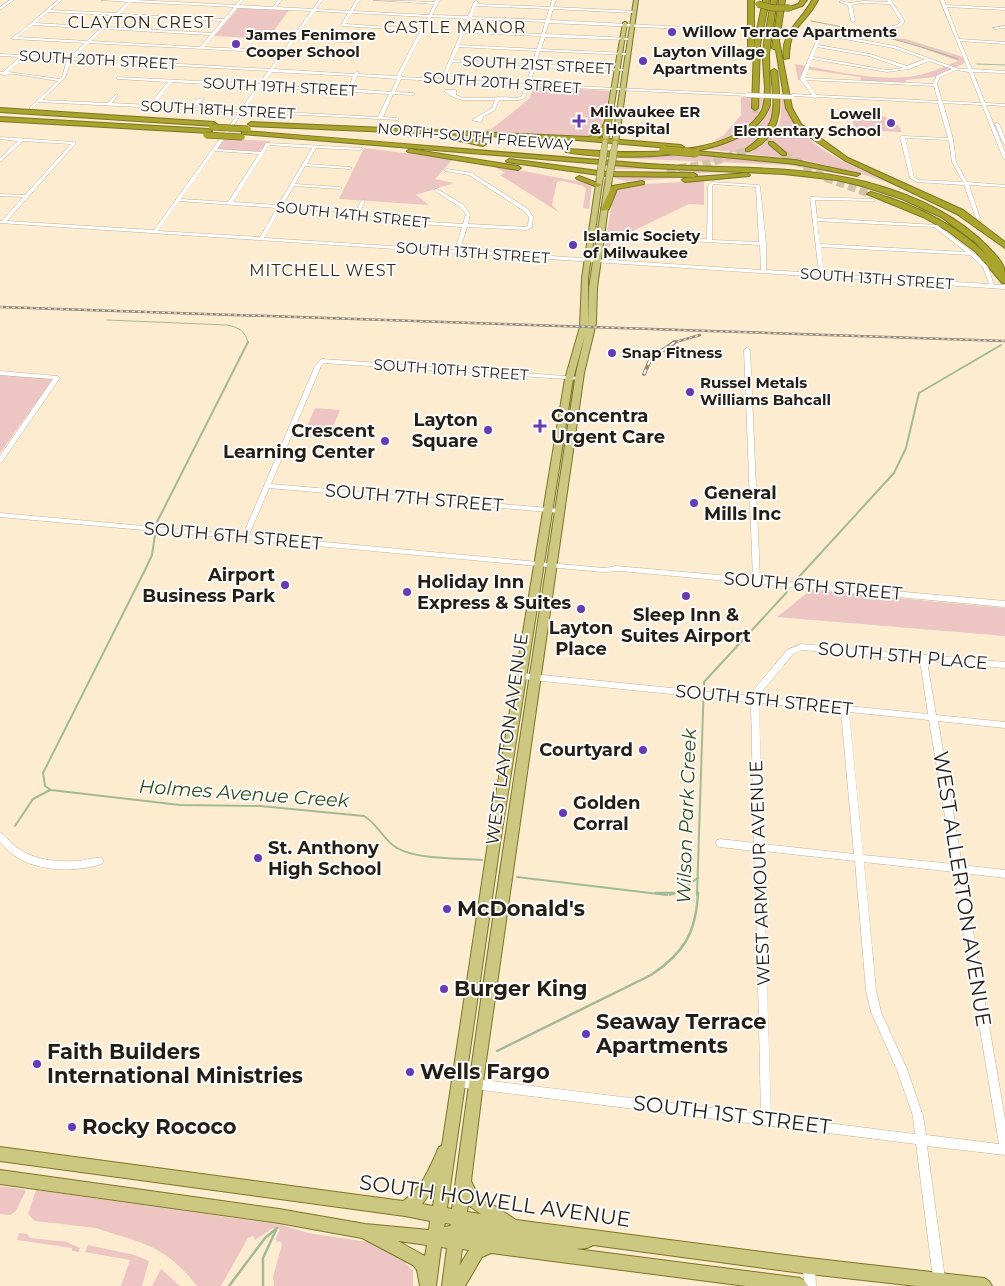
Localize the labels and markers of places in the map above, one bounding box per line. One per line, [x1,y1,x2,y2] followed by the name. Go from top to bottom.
[682,22,897,41] place label: Willow Terrace Apartments
[245,25,376,61] place label: James Fenimore Cooper School
[666,26,678,38] marker: Willow Terrace Apartments
[230,38,242,50] marker: James Fenimore Cooper School
[652,42,765,78] place label: Layton Village Apartments
[637,55,649,67] marker: Layton Village Apartments
[590,102,700,138] place label: Milwaukee ER & Hospital
[733,104,881,140] place label: Lowell Elementary School
[572,114,586,128] marker: Milwaukee ER & Hospital
[885,117,897,129] marker: Lowell Elementary School
[583,226,701,262] place label: Islamic Society of Milwaukee
[567,239,579,251] marker: Islamic Society of Milwaukee
[622,343,722,362] place label: Snap Fitness
[606,347,618,359] marker: Snap Fitness
[700,373,831,409] place label: Russel Metals Williams Bahcall
[684,386,696,398] marker: Russel Metals Williams Bahcall
[551,405,665,448] place label: Concentra Urgent Care
[412,409,478,452] place label: Layton Square
[533,419,547,433] marker: Concentra Urgent Care
[223,420,375,463] place label: Crescent Learning Center
[482,424,494,436] marker: Layton Square
[379,435,391,447] marker: Crescent Learning Center
[704,482,782,525] place label: General Mills Inc
[688,497,700,509] marker: General Mills Inc
[142,564,275,607] place label: Airport Business Park
[417,571,572,614] place label: Holiday Inn Express & Suites
[279,579,291,591] marker: Airport Business Park
[401,586,413,598] marker: Holiday Inn Express & Suites
[680,590,692,602] marker: Sleep Inn & Suites Airport
[575,603,587,615] marker: Layton Place
[621,604,751,647] place label: Sleep Inn & Suites Airport
[549,617,613,660] place label: Layton Place
[539,739,633,761] place label: Courtyard
[637,744,649,756] marker: Courtyard
[573,792,640,835] place label: Golden Corral
[557,807,569,819] marker: Golden Corral
[268,837,382,880] place label: St. Anthony High School
[252,852,264,864] marker: St. Anthony High School
[457,896,585,921] place label: McDonald's
[441,903,453,915] marker: McDonald's
[454,976,587,1001] place label: Burger King
[438,983,450,995] marker: Burger King
[595,1009,766,1058] place label: Seaway Terrace Apartments
[580,1028,592,1040] marker: Seaway Terrace Apartments
[47,1039,303,1088] place label: Faith Builders International Ministries
[31,1058,43,1070] marker: Faith Builders International Ministries
[420,1059,550,1084] place label: Wells Fargo
[404,1066,416,1078] marker: Wells Fargo
[82,1114,237,1139] place label: Rocky Rococo
[66,1121,78,1133] marker: Rocky Rococo

